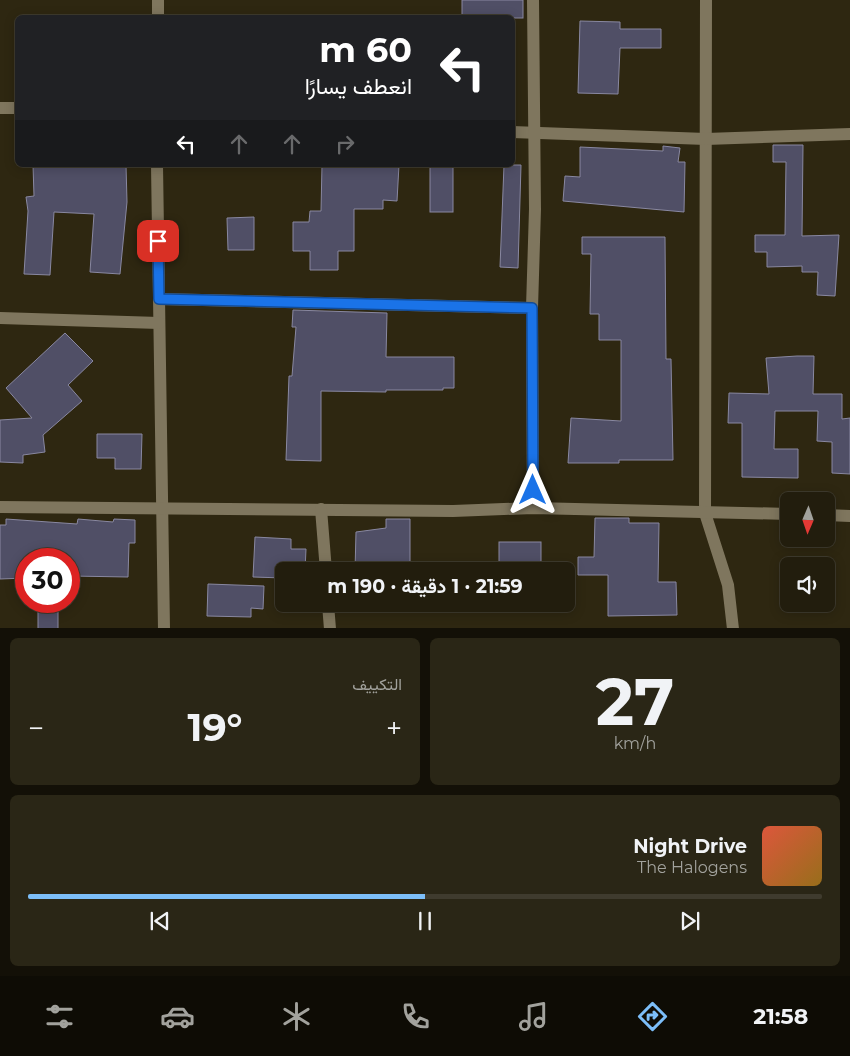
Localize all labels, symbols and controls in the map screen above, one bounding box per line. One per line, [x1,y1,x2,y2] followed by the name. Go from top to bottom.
[319,28,412,71] text: 60 m
[430,35,495,100] icon: left
[305,73,412,100] text: انعطف يسارًا
[172,130,200,158] icon: left
[225,130,253,158] icon: ahead
[278,130,306,158] icon: ahead
[331,130,359,158] icon: right
[137,220,179,262] pin
[144,227,172,255] icon: arrive
[506,463,558,515] position arrow
[780,492,835,548] north arrow
[780,492,835,612] map controls
[15,548,80,613] speed limit sign: 30
[780,557,835,612] button: sound
[327,575,523,598] text: 21:59 · 1 دقيقة · 190 m
[596,662,674,741] text: 27
[352,675,402,694] text: التكييف
[188,704,243,751] text: 19°
[28,711,44,745] text: −
[386,711,402,745] text: +
[614,734,656,753] text: km/h
[633,835,747,858] text: Night Drive
[637,858,747,877] text: The Halogens
[146,907,174,935] icon: previous
[411,907,439,935] icon: pause
[676,907,704,935] icon: next
[42,999,77,1034] icon: filters
[160,999,195,1034] icon: car
[279,999,314,1034] icon: climate
[398,999,433,1034] icon: phone
[516,999,551,1034] icon: music
[635,999,670,1034] icon: directions
[753,1003,808,1030] text: 21:58

